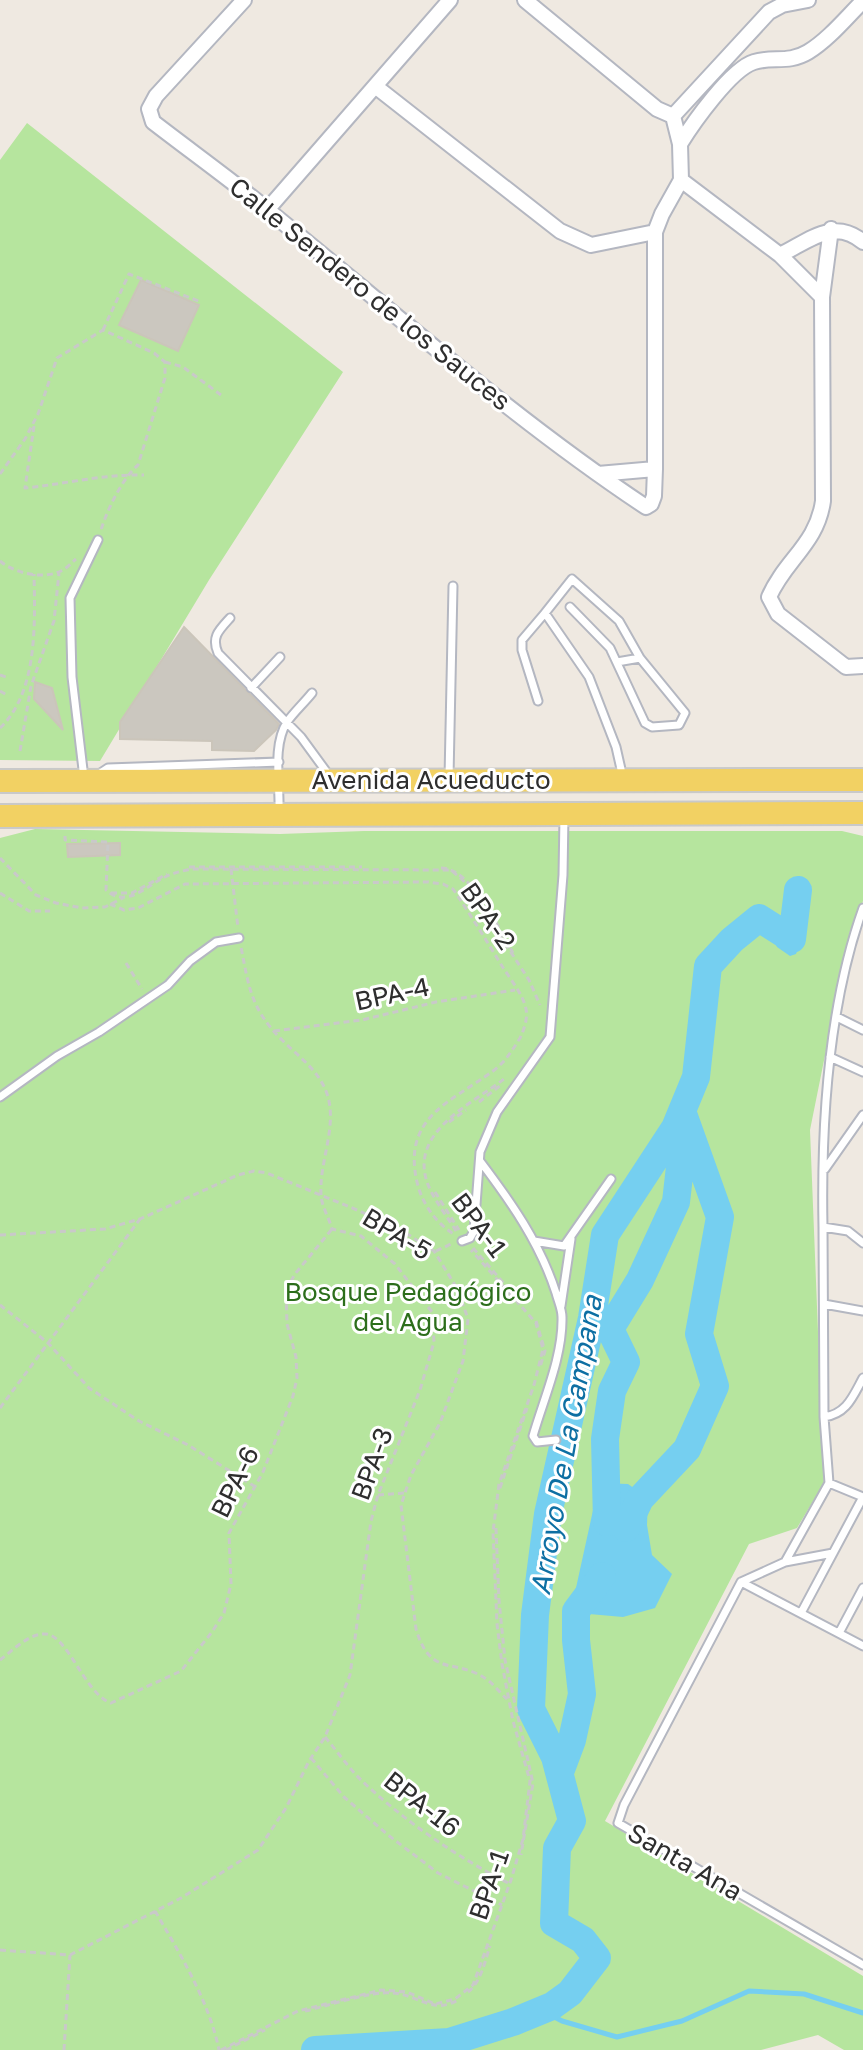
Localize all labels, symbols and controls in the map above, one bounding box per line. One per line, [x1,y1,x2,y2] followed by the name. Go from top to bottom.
[224,171,517,417] street label: Calle Sendero de los Sauces
[311,764,551,795] street label: Avenida Acueducto
[454,876,523,955] street label: BPA-2
[352,970,432,1017] street label: BPA-4
[445,1187,514,1263] street label: BPA-1
[357,1201,437,1266] street label: BPA-5
[285,1276,531,1337] park label: Bosque Pedagógico del Agua
[523,1292,608,1597] water label: Arroyo De La Campana
[344,1423,399,1504] street label: BPA-3
[204,1441,265,1522] street label: BPA-6
[378,1764,467,1843] street label: BPA-16
[623,1816,748,1907] street label: Santa Ana
[462,1846,515,1924] street label: BPA-1

